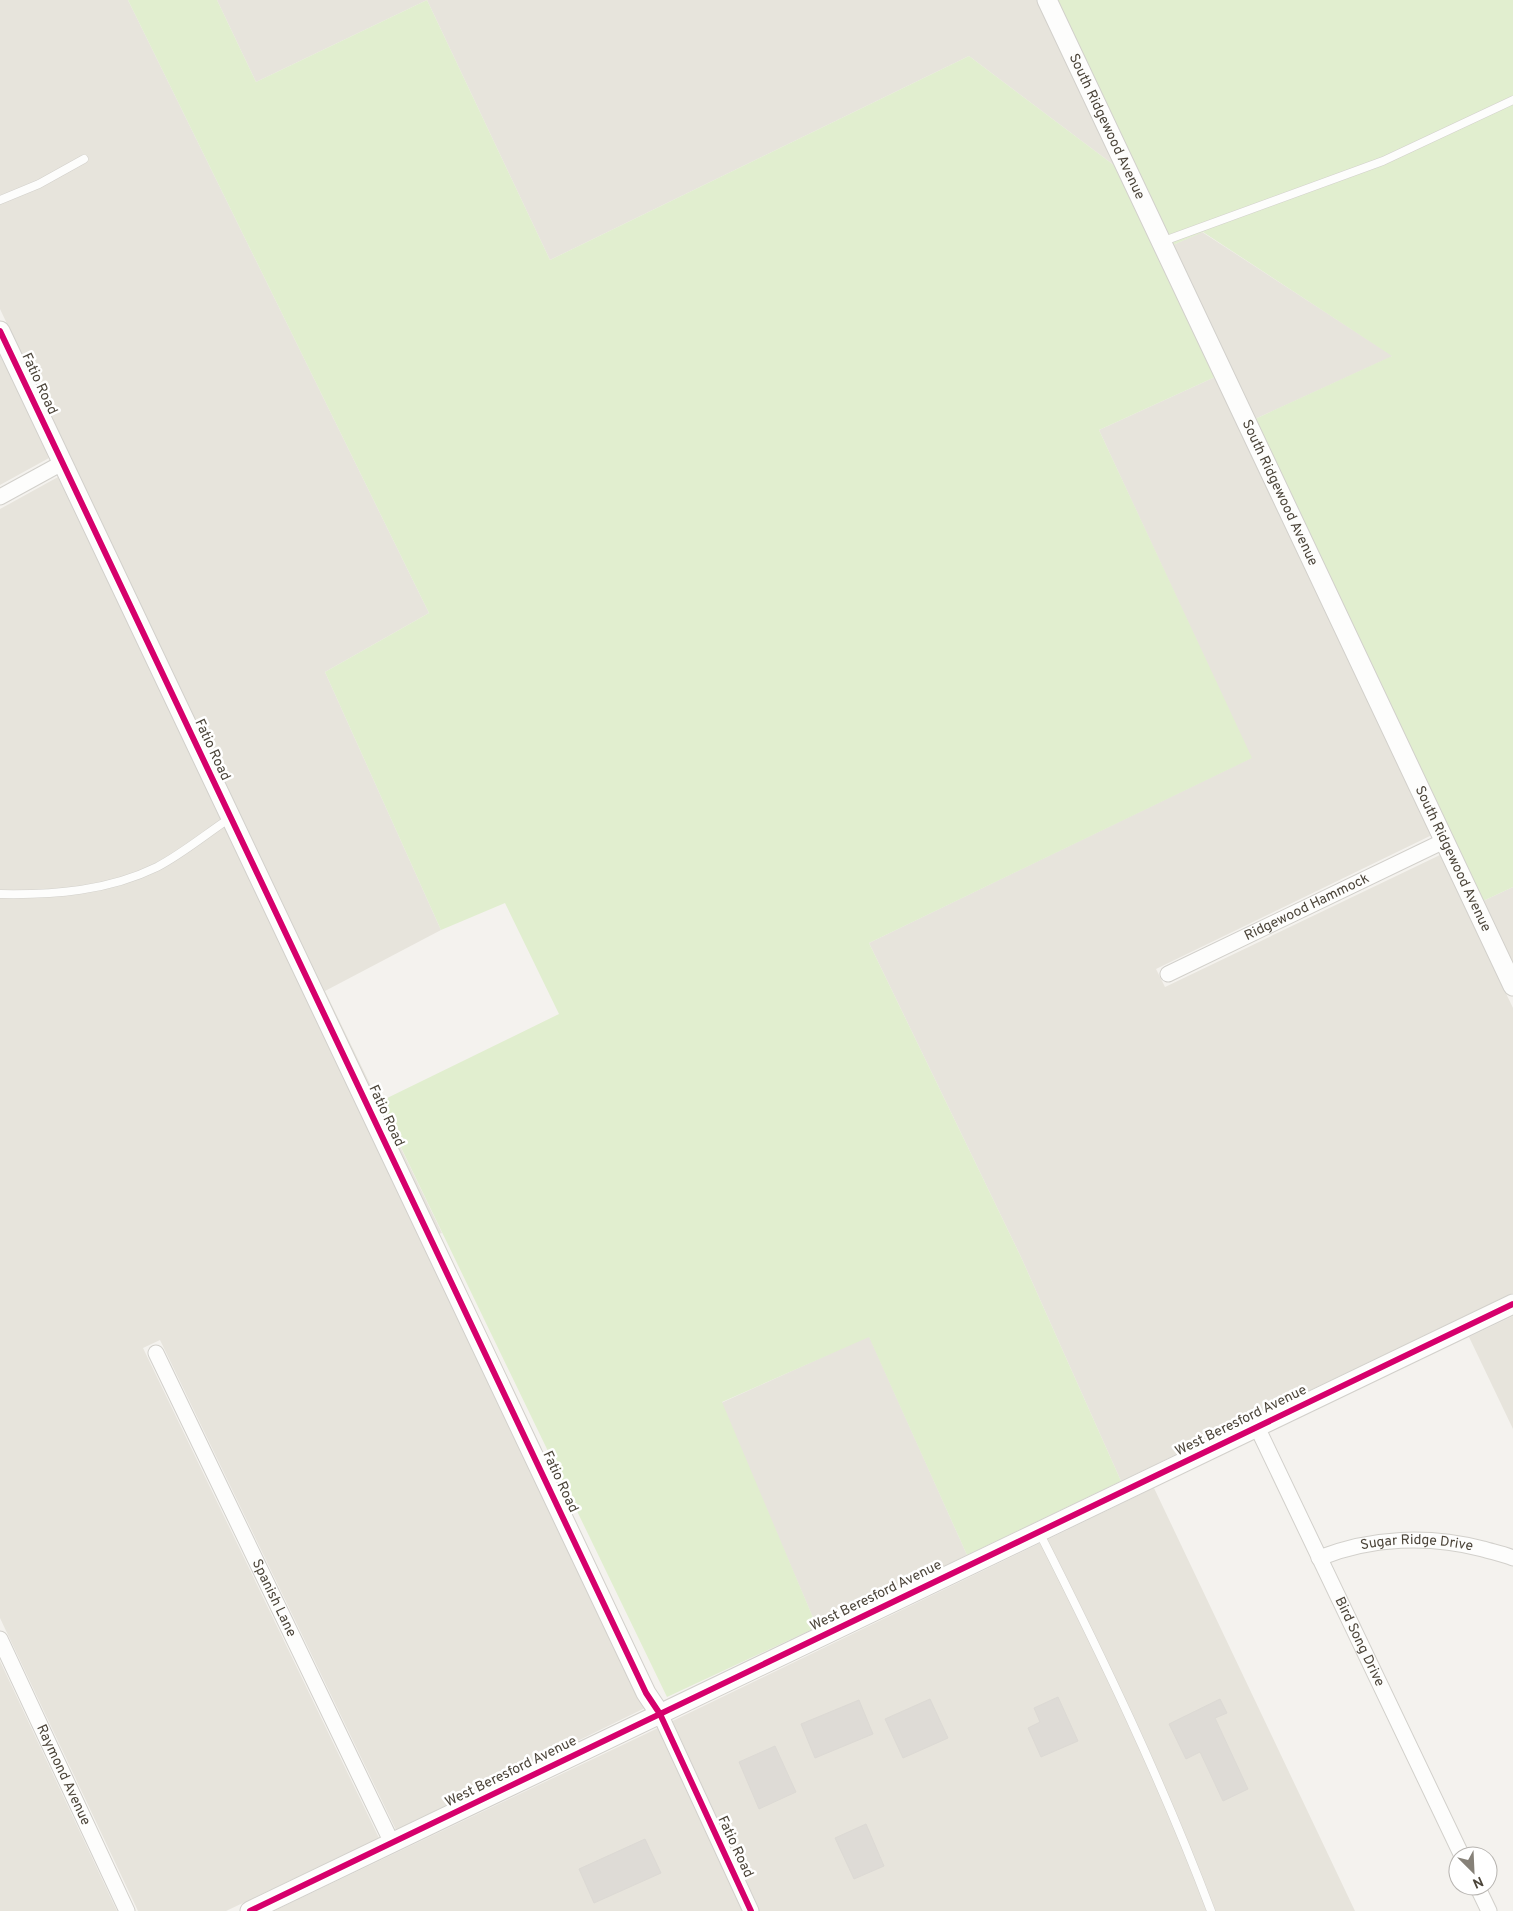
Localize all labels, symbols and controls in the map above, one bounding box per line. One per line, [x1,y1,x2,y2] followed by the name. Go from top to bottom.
[1065,51,1149,202] street label: South Ridgewood Avenue
[17,351,61,417] street label: Fatio Road
[1238,417,1322,568] street label: South Ridgewood Avenue
[190,717,234,783] street label: Fatio Road
[1411,783,1495,935] street label: South Ridgewood Avenue
[1241,870,1372,944] street label: Ridgewood Hammock
[364,1083,408,1149] street label: Fatio Road
[1172,1382,1310,1460] street label: West Beresford Avenue
[538,1449,582,1515] street label: Fatio Road
[1359,1532,1475,1555] street label: Sugar Ridge Drive
[248,1556,300,1640] street label: Spanish Lane
[807,1557,945,1635] street label: West Beresford Avenue
[1331,1594,1388,1689] street label: Bird Song Drive
[33,1722,94,1828] street label: Raymond Avenue
[442,1733,580,1811] street label: West Beresford Avenue
[713,1814,757,1880] street label: Fatio Road
[1448,1846,1498,1896] north arrow
[1470,1872,1486,1891] text: N

